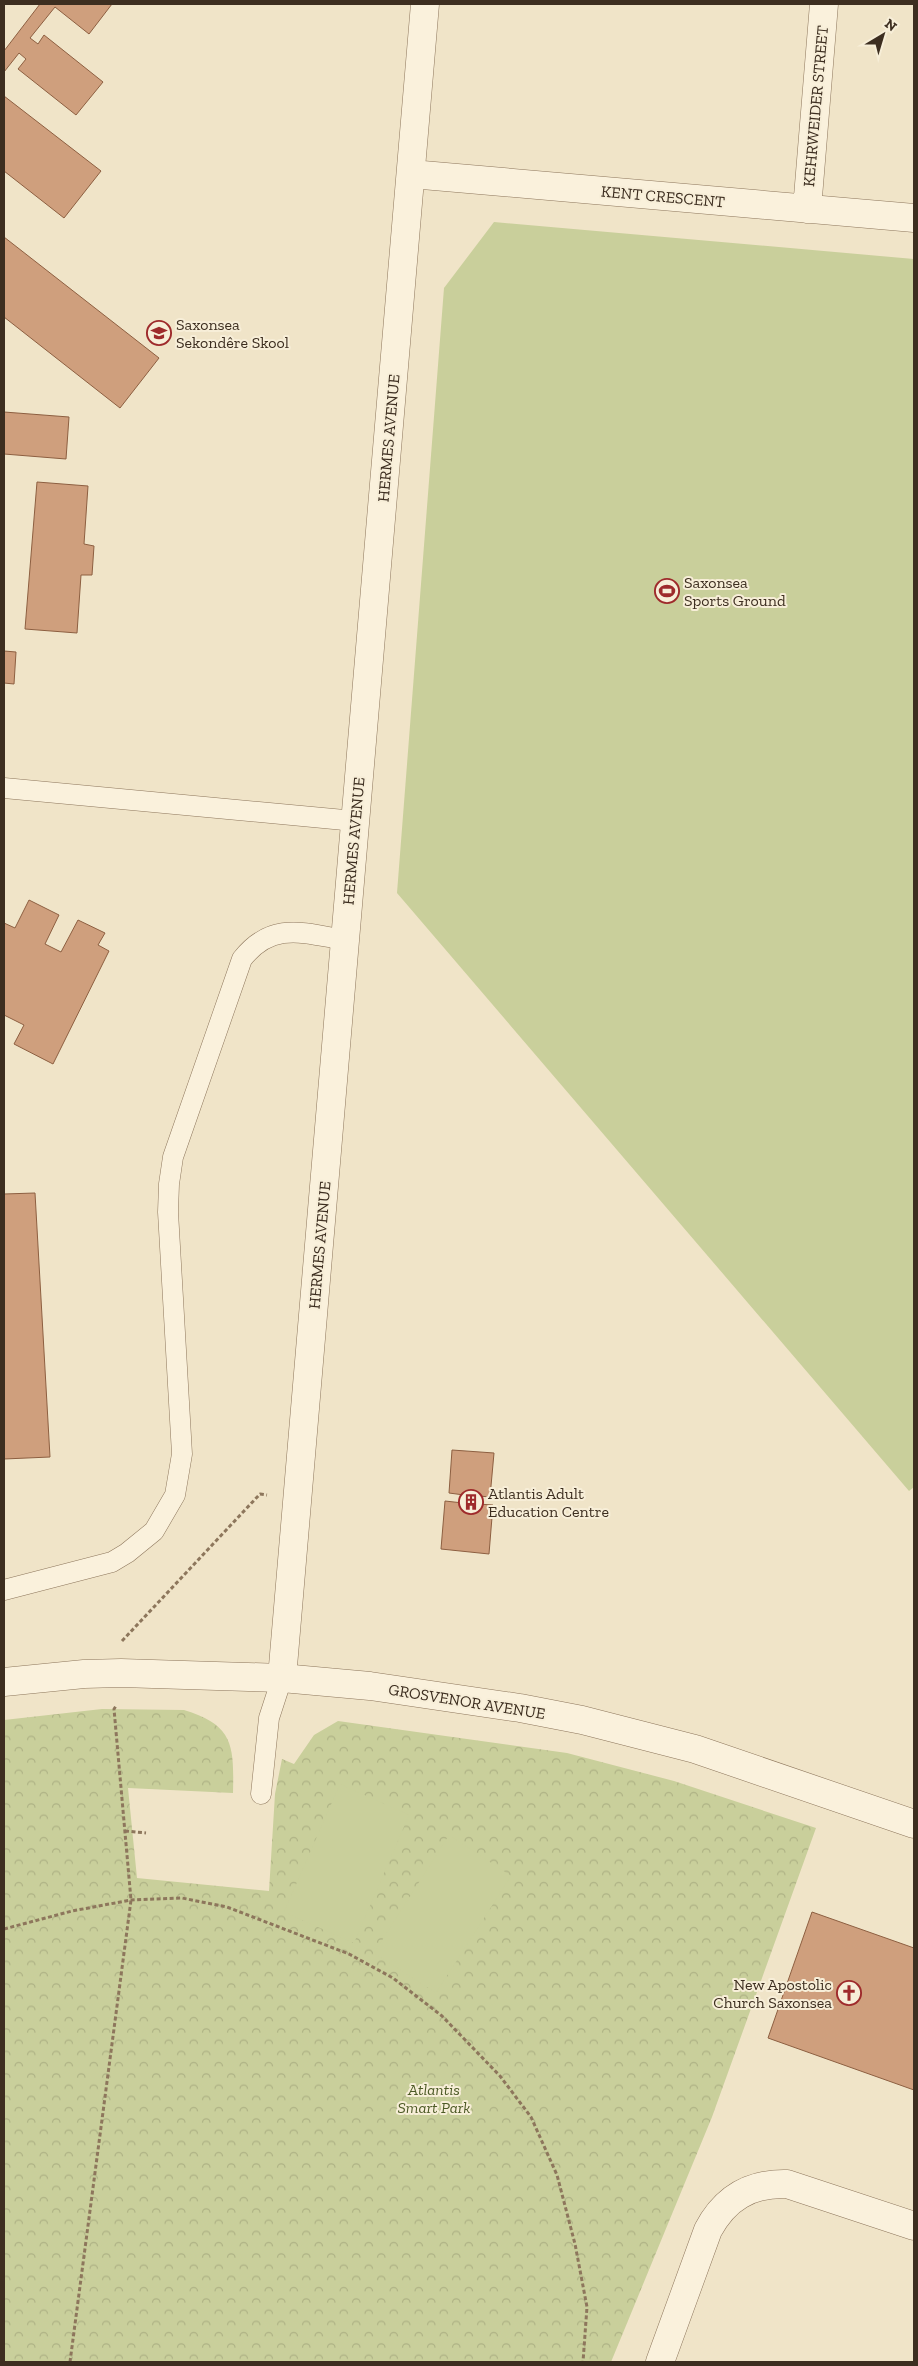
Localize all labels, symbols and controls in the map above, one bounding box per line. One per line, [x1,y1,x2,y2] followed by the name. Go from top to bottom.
[858,10,908,60] north arrow
[881,15,900,35] text: N
[799,25,832,188] street label: KEHRWEIDER STREET
[600,182,726,211] street label: KENT CRESCENT
[176,315,289,352] place label: Saxonsea Sekondêre Skool
[146,320,172,346] school or university icon: Saxonsea Sekondêre Skool
[373,373,404,503] street label: HERMES AVENUE
[684,573,786,610] place label: Saxonsea Sports Ground
[654,578,680,604] sports icon: Saxonsea Sports Ground
[338,776,369,906] street label: HERMES AVENUE
[304,1180,335,1310] street label: HERMES AVENUE
[488,1484,609,1521] place label: Atlantis Adult Education Centre
[458,1489,484,1515] building icon: Atlantis Adult Education Centre
[387,1680,547,1723] street label: GROSVENOR AVENUE
[713,1975,832,2012] place label: New Apostolic Church Saxonsea
[836,1980,862,2006] church icon: New Apostolic Church Saxonsea
[398,2080,470,2117] park label: Atlantis Smart Park

